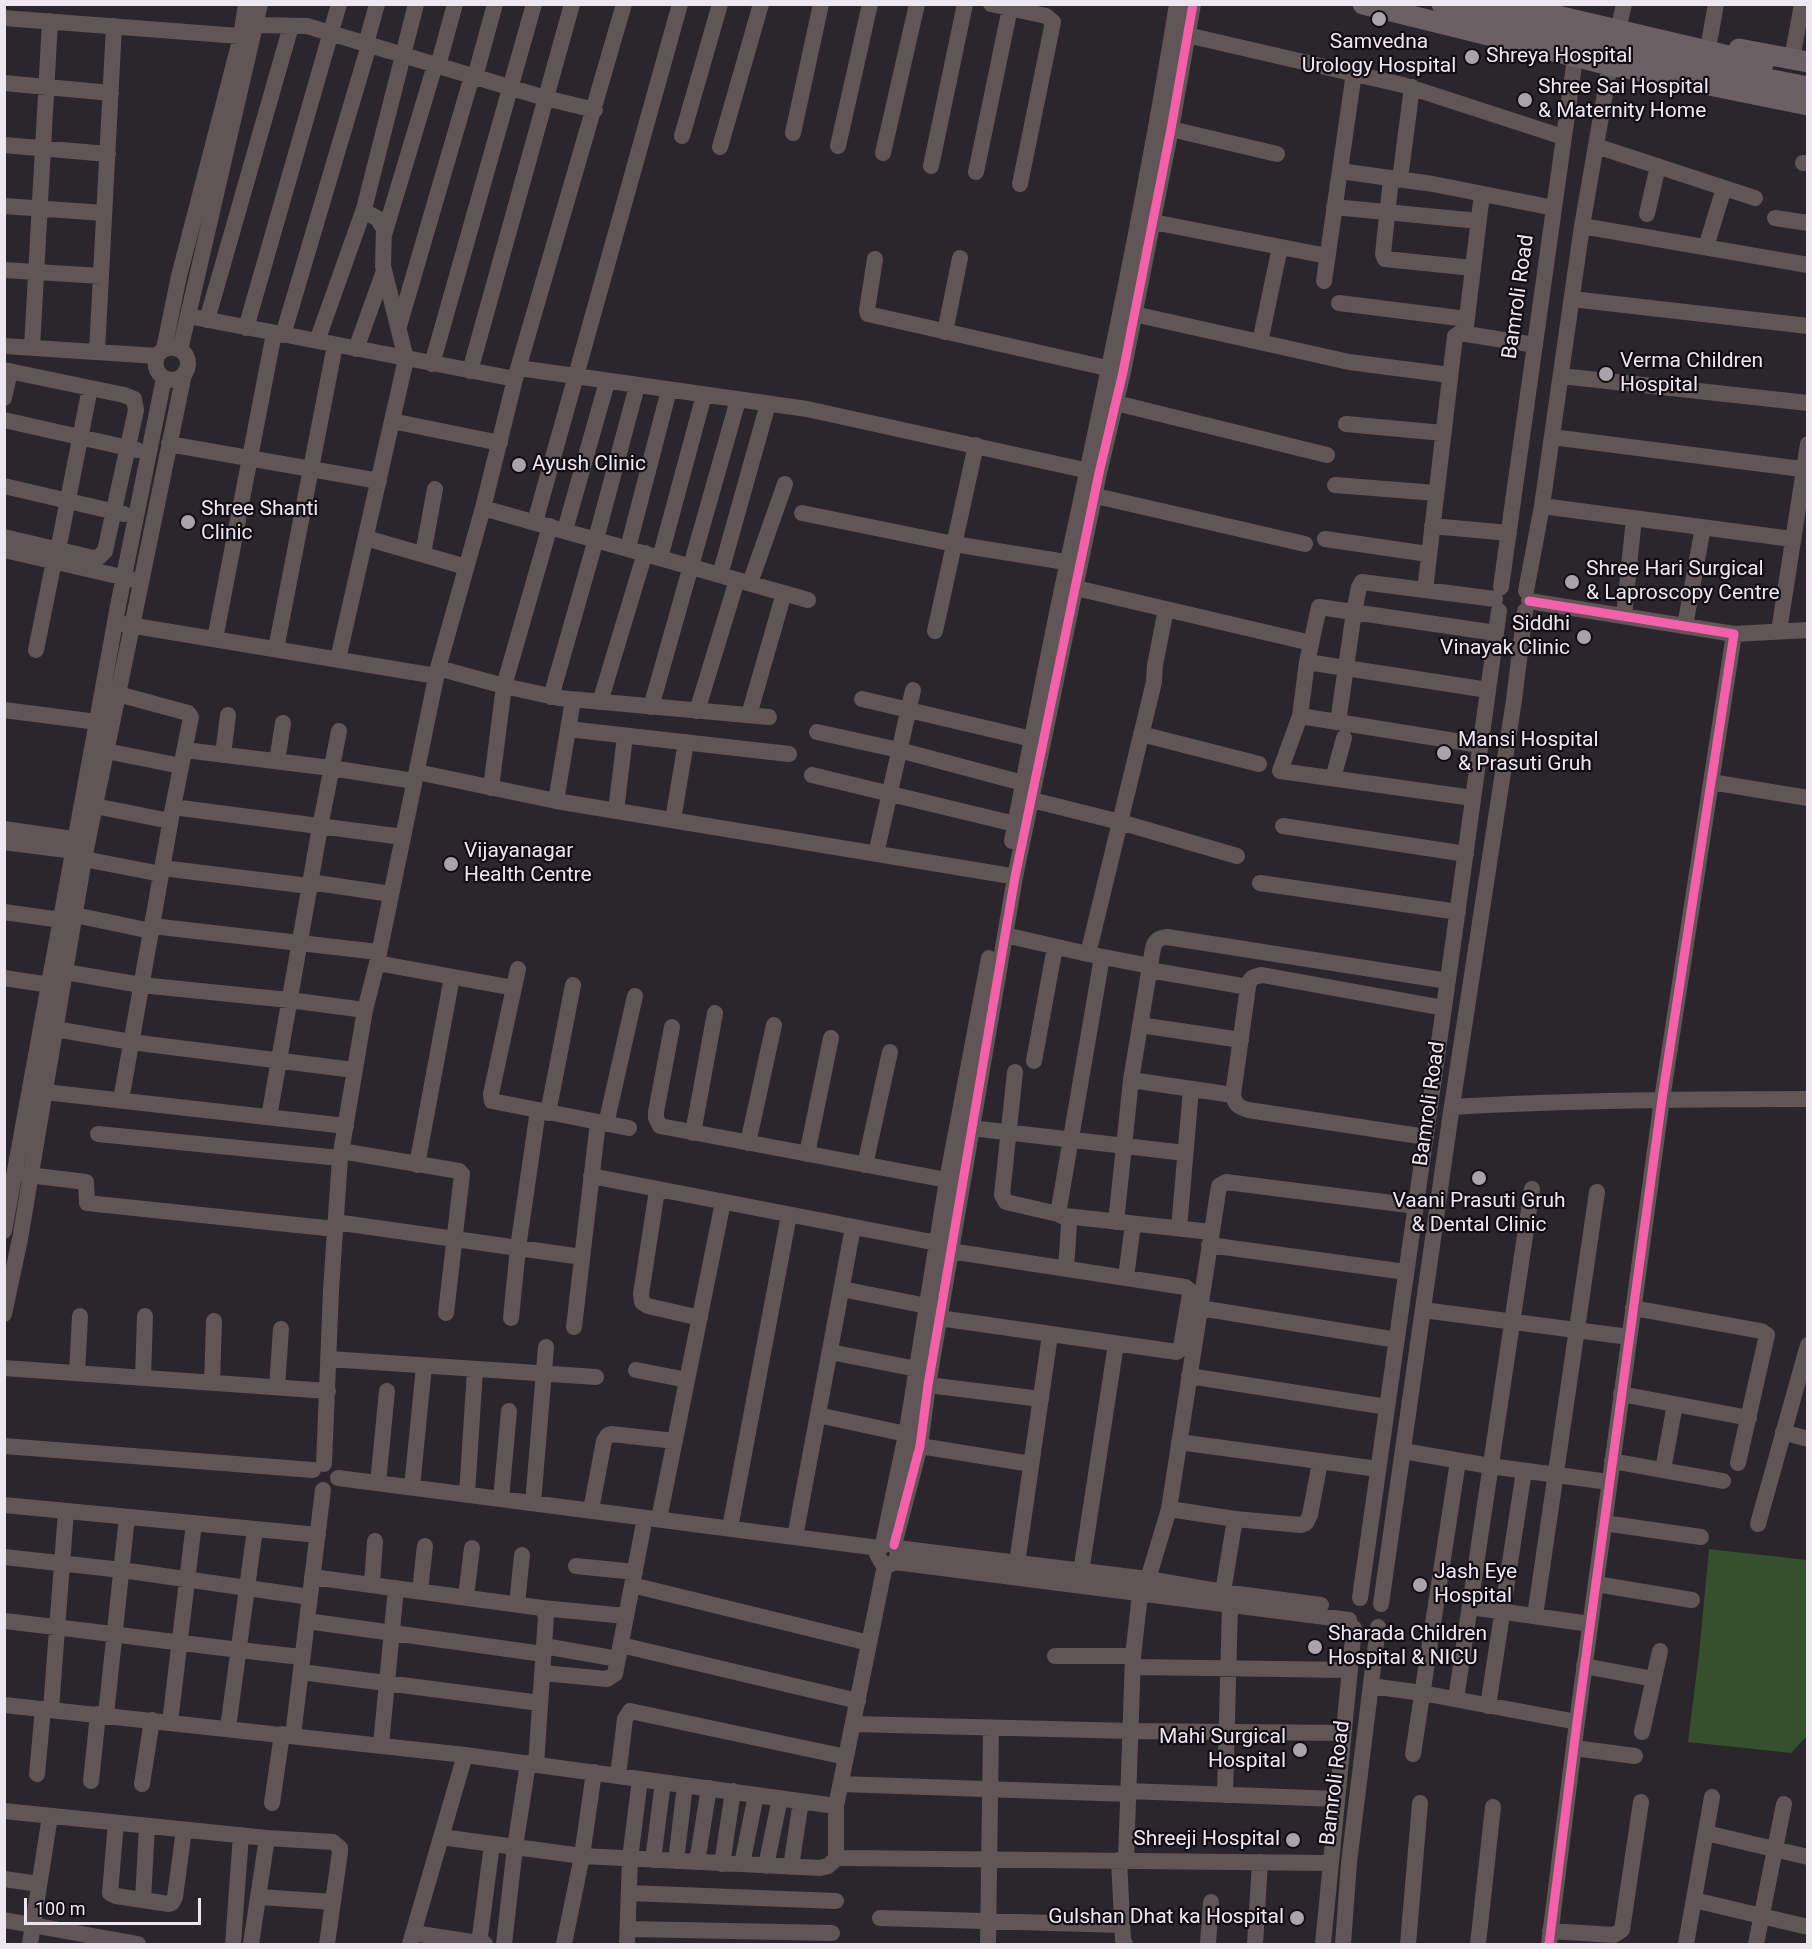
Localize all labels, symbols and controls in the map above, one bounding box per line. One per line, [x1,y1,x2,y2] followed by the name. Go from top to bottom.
[1370,10,1388,28] marker: Samvedna Urology Hospital
[1302,30,1456,80] place label: Samvedna Urology Hospital
[1486,44,1632,70] place label: Shreya Hospital
[1463,48,1481,66] marker: Shreya Hospital
[1538,75,1709,125] place label: Shree Sai Hospital & Maternity Home
[1516,91,1534,109] marker: Shree Sai Hospital & Maternity Home
[1498,233,1540,361] street label: Bamroli Road
[1620,349,1763,399] place label: Verma Children Hospital
[1597,365,1615,383] marker: Verma Children Hospital
[532,452,646,478] place label: Ayush Clinic
[510,456,528,474] marker: Ayush Clinic
[201,497,318,547] place label: Shree Shanti Clinic
[179,513,197,531] marker: Shree Shanti Clinic
[1586,557,1780,607] place label: Shree Hari Surgical & Laproscopy Centre
[1563,573,1581,591] marker: Shree Hari Surgical & Laproscopy Centre
[1440,612,1570,662] place label: Siddhi Vinayak Clinic
[1575,628,1593,646] marker: Siddhi Vinayak Clinic
[1458,728,1599,778] place label: Mansi Hospital & Prasuti Gruh
[1435,744,1453,762] marker: Mansi Hospital & Prasuti Gruh
[464,839,592,889] place label: Vijayanagar Health Centre
[442,855,460,873] marker: Vijayanagar Health Centre
[1409,1040,1451,1168] street label: Bamroli Road
[1470,1169,1488,1187] marker: Vaani Prasuti Gruh & Dental Clinic
[1392,1189,1566,1239] place label: Vaani Prasuti Gruh & Dental Clinic
[1434,1560,1517,1610] place label: Jash Eye Hospital
[1411,1576,1429,1594] marker: Jash Eye Hospital
[1328,1622,1487,1672] place label: Sharada Children Hospital & NICU
[1306,1638,1324,1656] marker: Sharada Children Hospital & NICU
[1316,1719,1356,1847] street label: Bamroli Road
[1159,1725,1286,1775] place label: Mahi Surgical Hospital
[1291,1741,1309,1759] marker: Mahi Surgical Hospital
[1133,1827,1280,1853] place label: Shreeji Hospital
[1284,1831,1302,1849] marker: Shreeji Hospital
[27,1886,204,1924] scale bar
[35,1898,86,1919] text: 100 m
[1048,1905,1284,1931] place label: Gulshan Dhat ka Hospital
[1288,1909,1306,1927] marker: Gulshan Dhat ka Hospital

